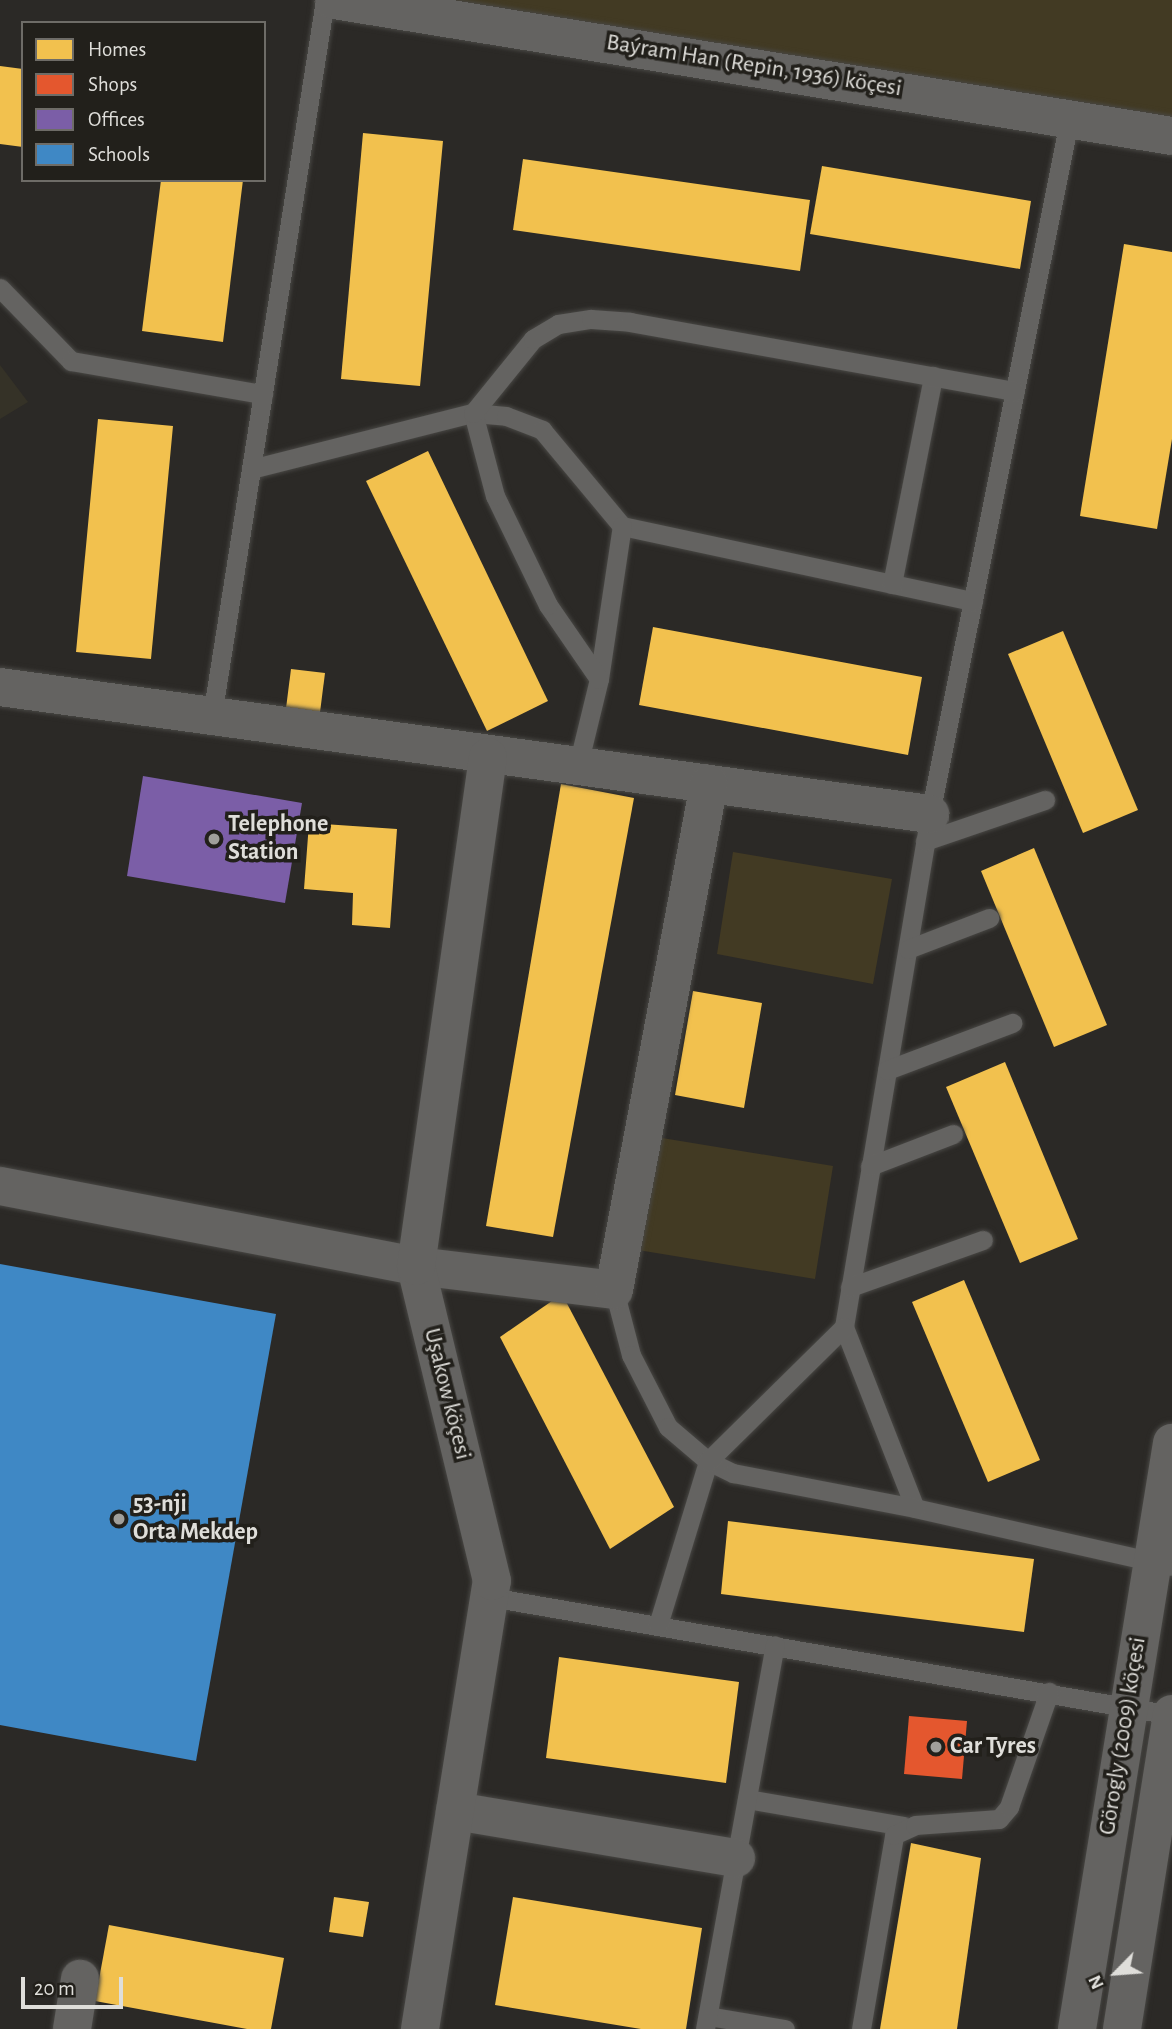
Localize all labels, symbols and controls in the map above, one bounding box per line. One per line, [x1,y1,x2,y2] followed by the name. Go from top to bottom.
[21,21,266,182] legend
[604,28,904,104] street label: Baýram Han (Repin, 1936) köçesi
[88,39,146,60] text: Homes
[88,74,137,95] text: Shops
[88,109,145,130] text: Offices
[88,144,150,165] text: Schools
[228,811,328,867] place label: Telephone Station
[206,831,222,847] marker: Telephone Station
[417,1325,477,1463] street label: Uşakow köçesi
[133,1491,258,1547] place label: 53-nji Orta Mekdep
[111,1511,127,1527] marker: 53-nji Orta Mekdep
[1093,1635,1153,1837] street label: Görogly (2009) köçesi
[950,1733,1036,1761] place label: Car Tyres
[928,1739,944,1755] marker: Car Tyres
[1081,1938,1151,2008] north arrow
[24,1962,126,2006] scale bar
[1085,1972,1108,1992] text: N
[34,1978,75,1999] text: 20 m

